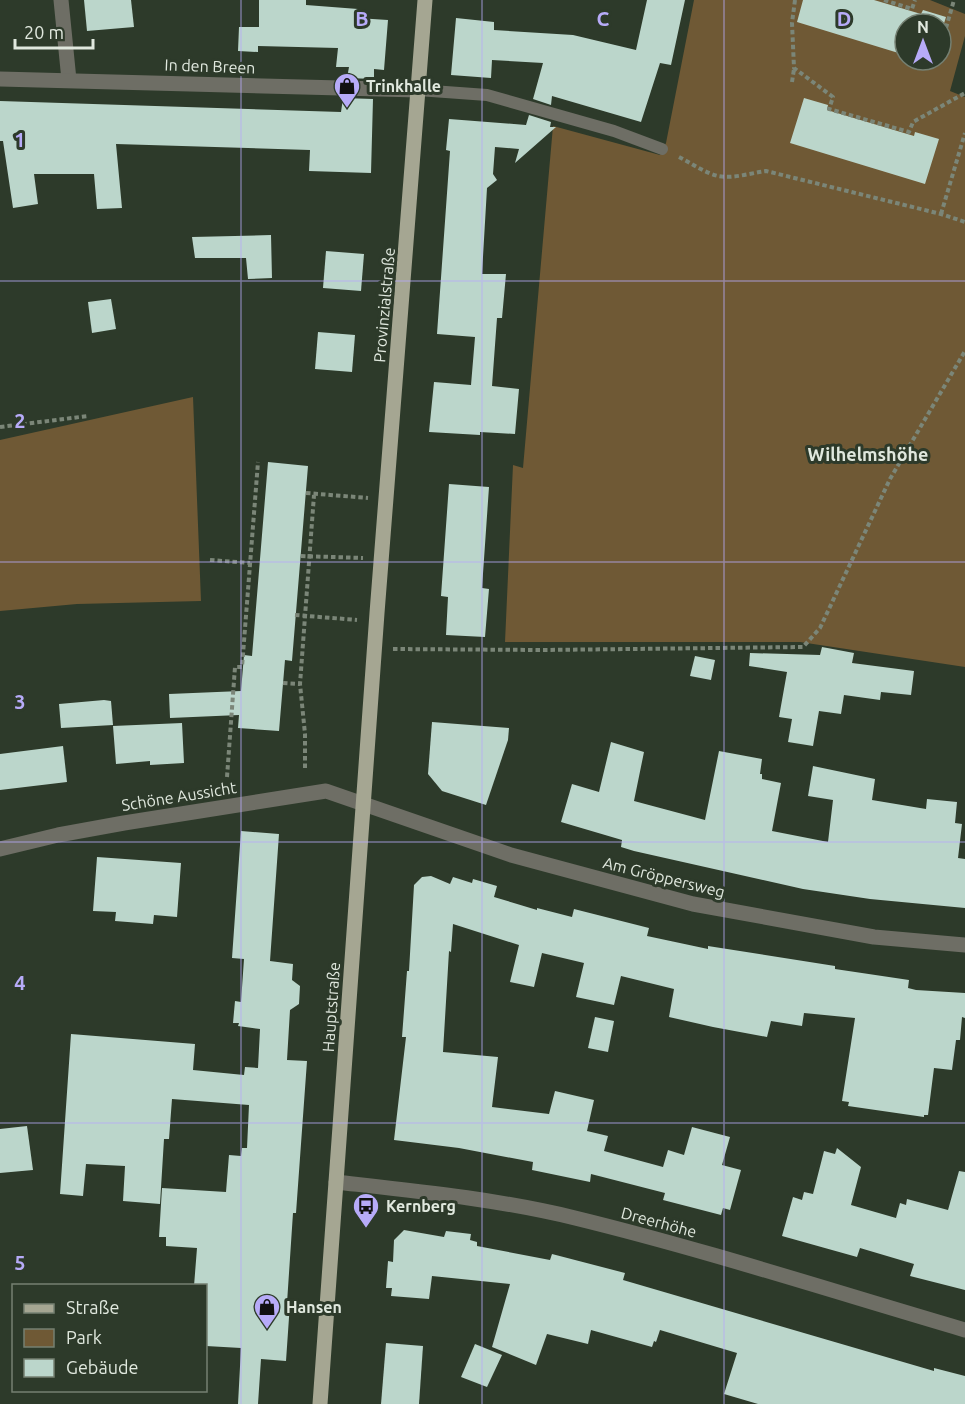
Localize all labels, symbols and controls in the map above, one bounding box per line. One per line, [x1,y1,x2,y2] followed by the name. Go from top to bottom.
[355,7,369,30] text: B
[597,7,610,30] text: C
[837,7,851,30] text: D
[15,12,93,50] scale bar
[893,12,953,72] north arrow
[917,18,929,36] text: N
[24,22,64,42] text: 20 m
[164,55,256,77] street label: In den Breen
[332,71,362,109] shop icon: Trinkhalle
[366,77,441,95] place label: Trinkhalle
[14,128,26,151] text: 1
[370,247,398,363] street label: Provinzialstraße
[14,409,26,432] text: 2
[808,444,928,464] district label: Wilhelmshöhe
[14,690,26,713] text: 3
[120,778,238,814] street label: Schöne Aussicht
[601,853,727,901] street label: Am Gröppersweg
[319,961,343,1053] street label: Hauptstraße
[14,971,26,994] text: 4
[351,1191,381,1229] bus stop icon: Kernberg
[386,1197,456,1215] place label: Kernberg
[619,1203,699,1241] street label: Dreerhöhe
[14,1251,26,1274] text: 5
[12,1284,207,1392] legend
[252,1292,282,1330] shop icon: Hansen
[66,1297,119,1317] text: Straße
[286,1298,342,1316] place label: Hansen
[66,1327,102,1347] text: Park
[66,1357,138,1377] text: Gebäude

